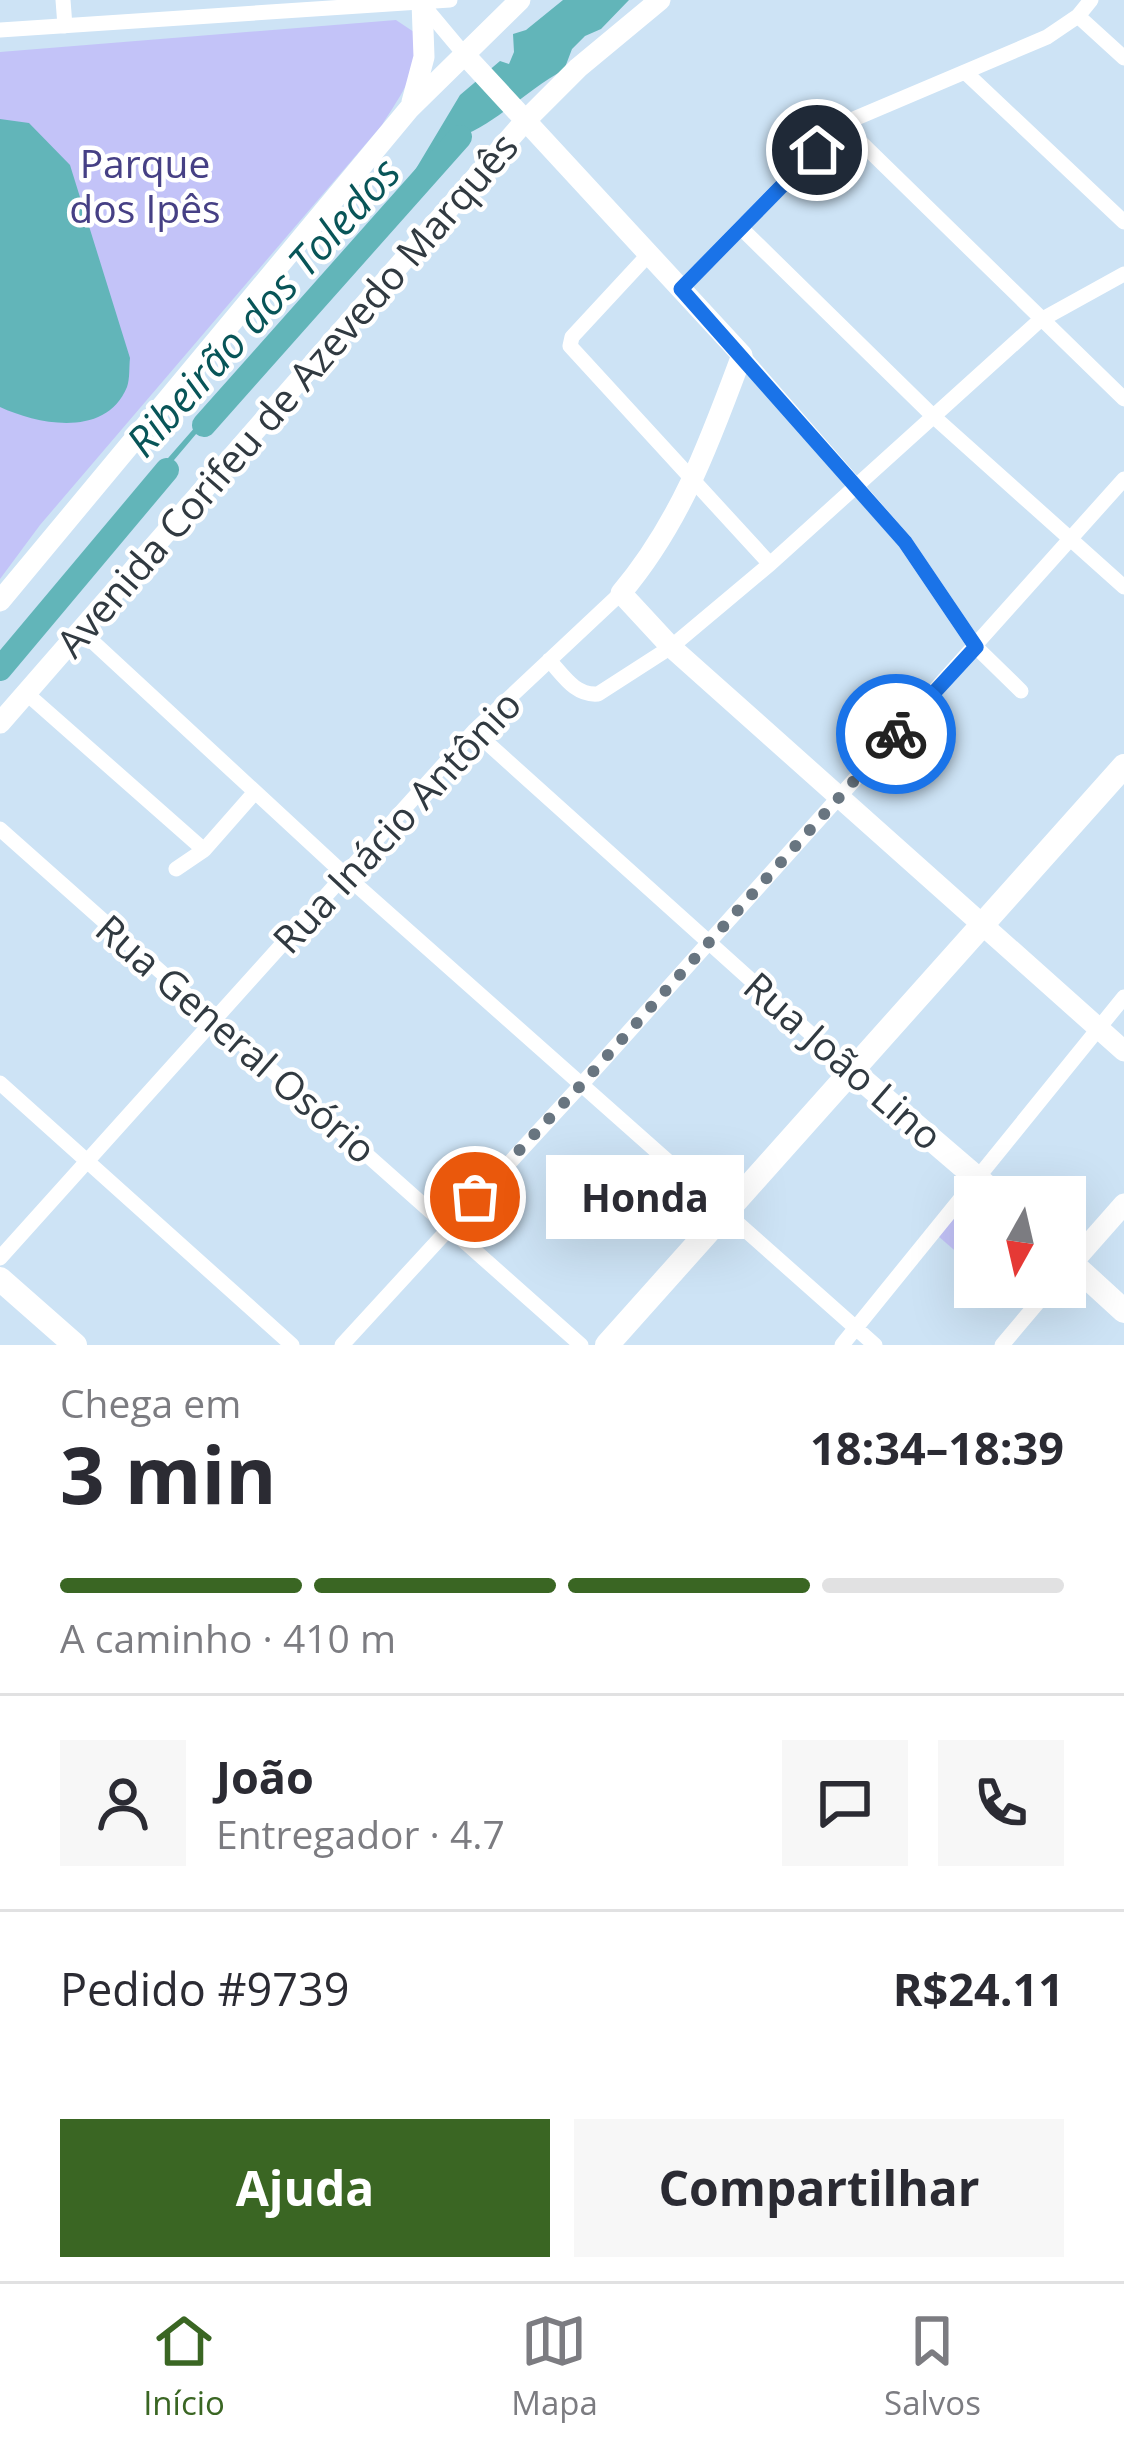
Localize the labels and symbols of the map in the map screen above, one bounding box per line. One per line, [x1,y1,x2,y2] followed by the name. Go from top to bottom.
[766,99,868,201] pin
[43,120,529,668] street label: Avenida Corifeu de Azevedo Marquês
[69,136,221,234] park label: Parque dos Ipês
[112,144,412,468] water label: Ribeirão dos Toledos
[836,674,956,794] courier
[260,678,532,964] street label: Rua Inácio Antônio
[86,902,388,1174] street label: Rua General Osório
[734,959,954,1161] street label: Rua João Lino
[424,1146,526,1248] pin
[547,1155,745,1239] callout: Honda
[954,1176,1086,1308] north arrow

